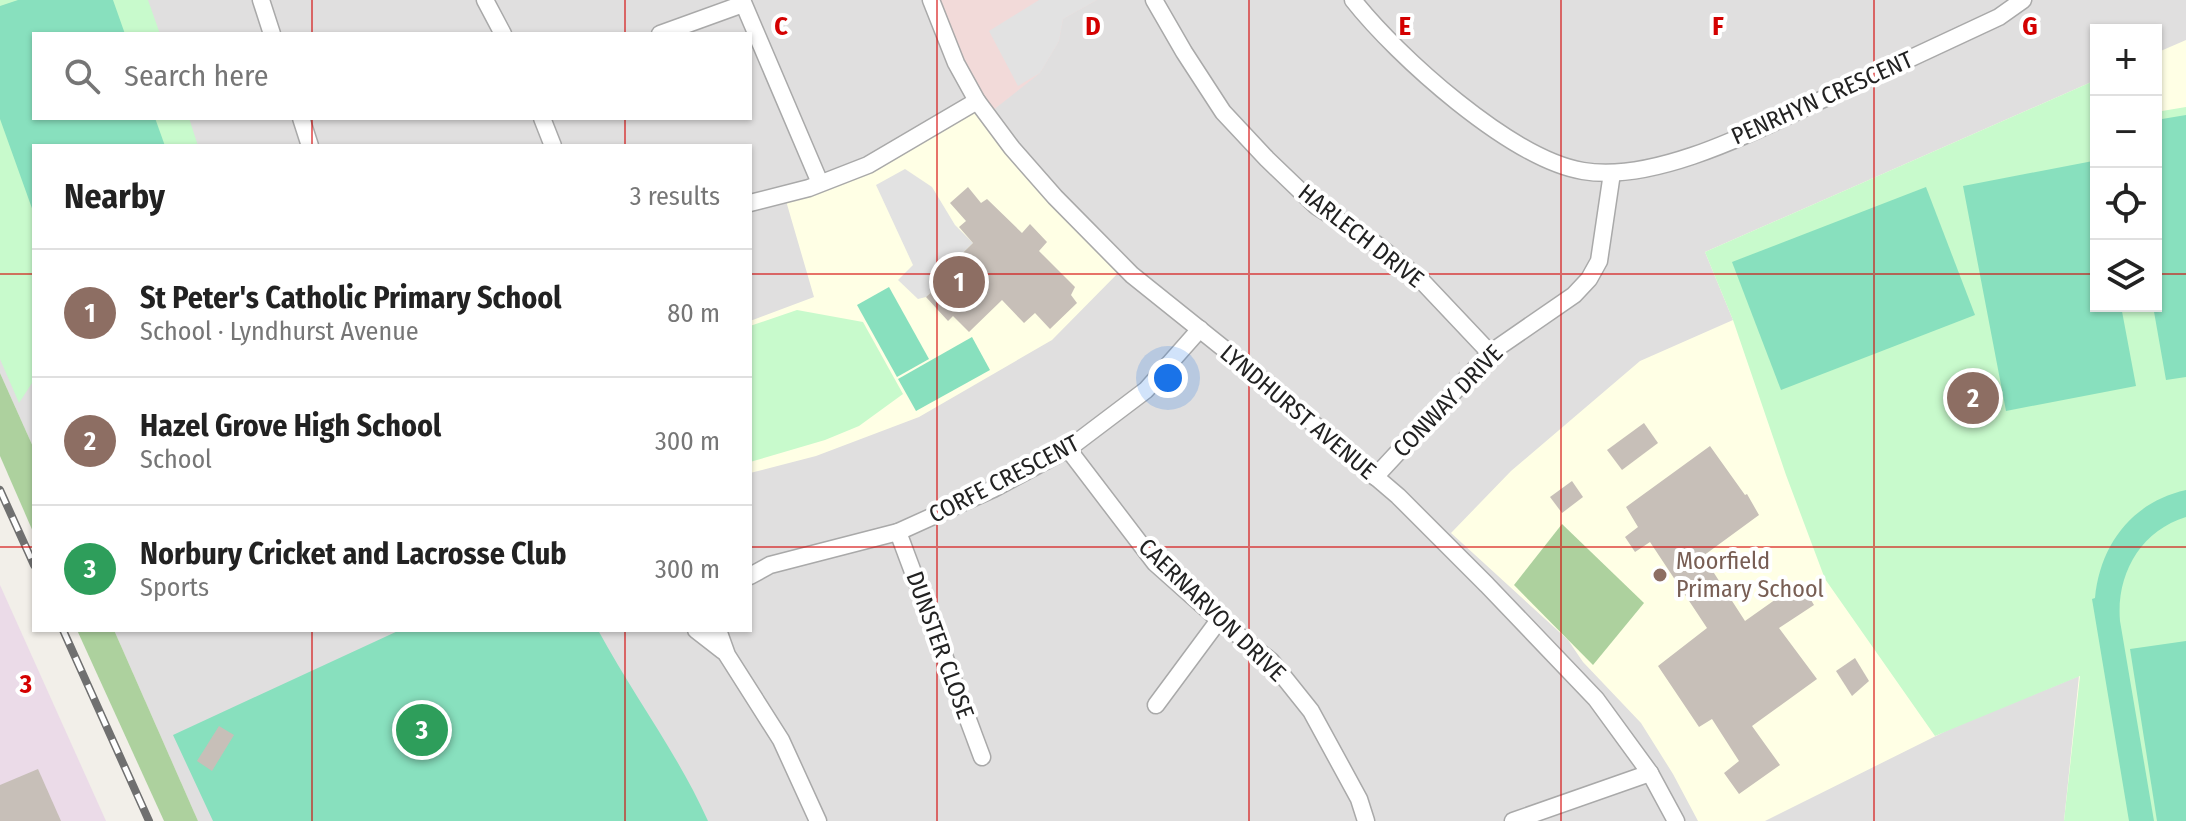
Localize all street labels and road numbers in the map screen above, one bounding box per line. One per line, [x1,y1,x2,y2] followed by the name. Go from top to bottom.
[1727,45,1917,151] street label: PENRHYN CRESCENT
[1293,178,1429,294] street label: HARLECH DRIVE
[1215,339,1381,485] street label: LYNDHURST AVENUE
[1388,339,1508,463] street label: CONWAY DRIVE
[924,429,1084,529] street label: CORFE CRESCENT
[1133,533,1291,687] street label: CAERNARVON DRIVE
[900,567,980,723] street label: DUNSTER CLOSE

